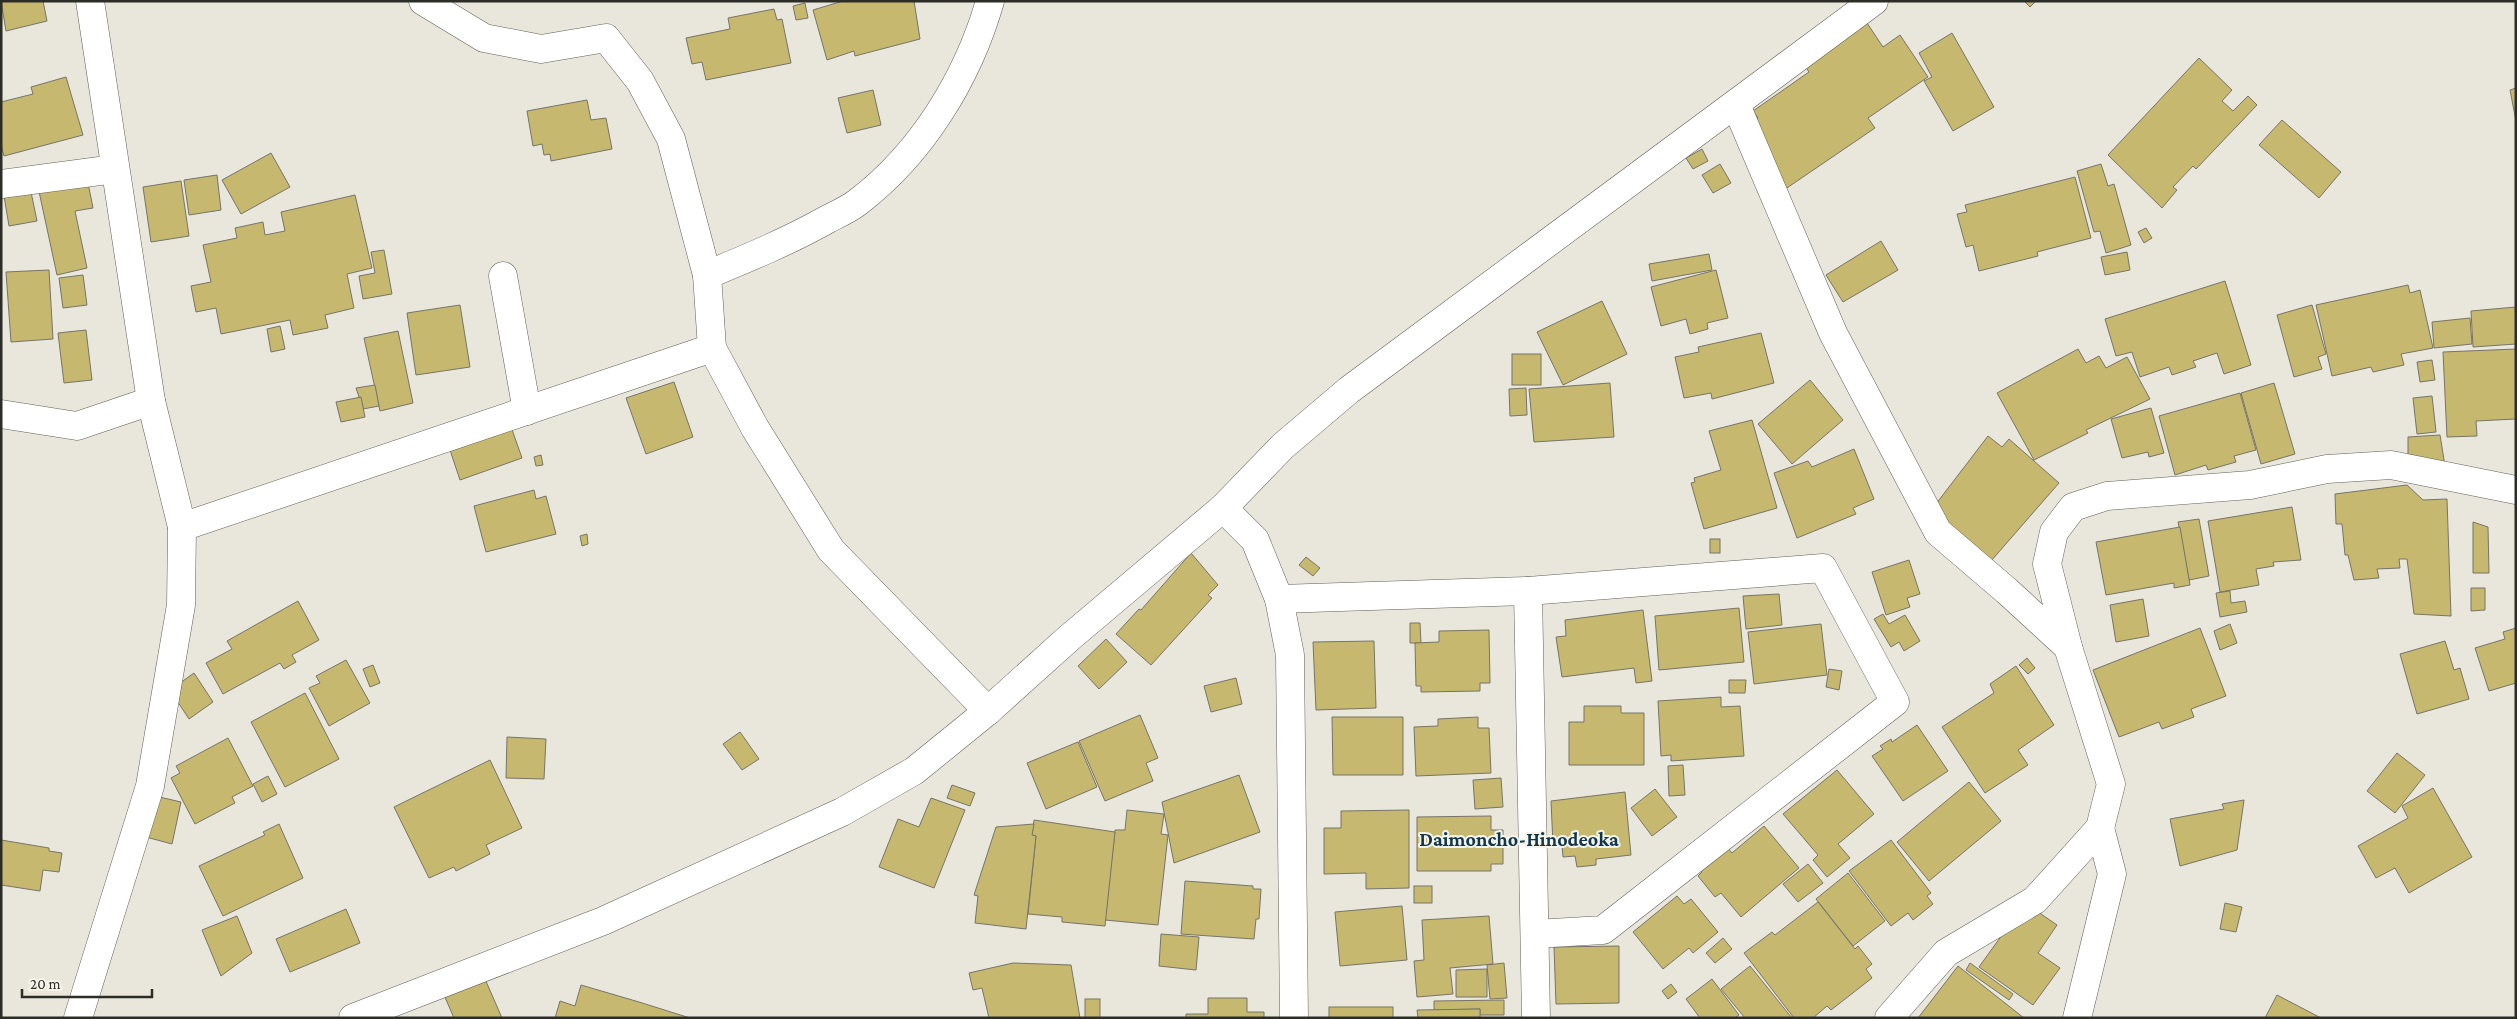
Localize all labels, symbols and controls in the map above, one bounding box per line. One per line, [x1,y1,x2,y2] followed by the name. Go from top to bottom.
[1419,828,1619,850] district label: Daimoncho-Hinodeoka
[22,966,152,998] scale bar
[30,976,61,992] text: 20 m

